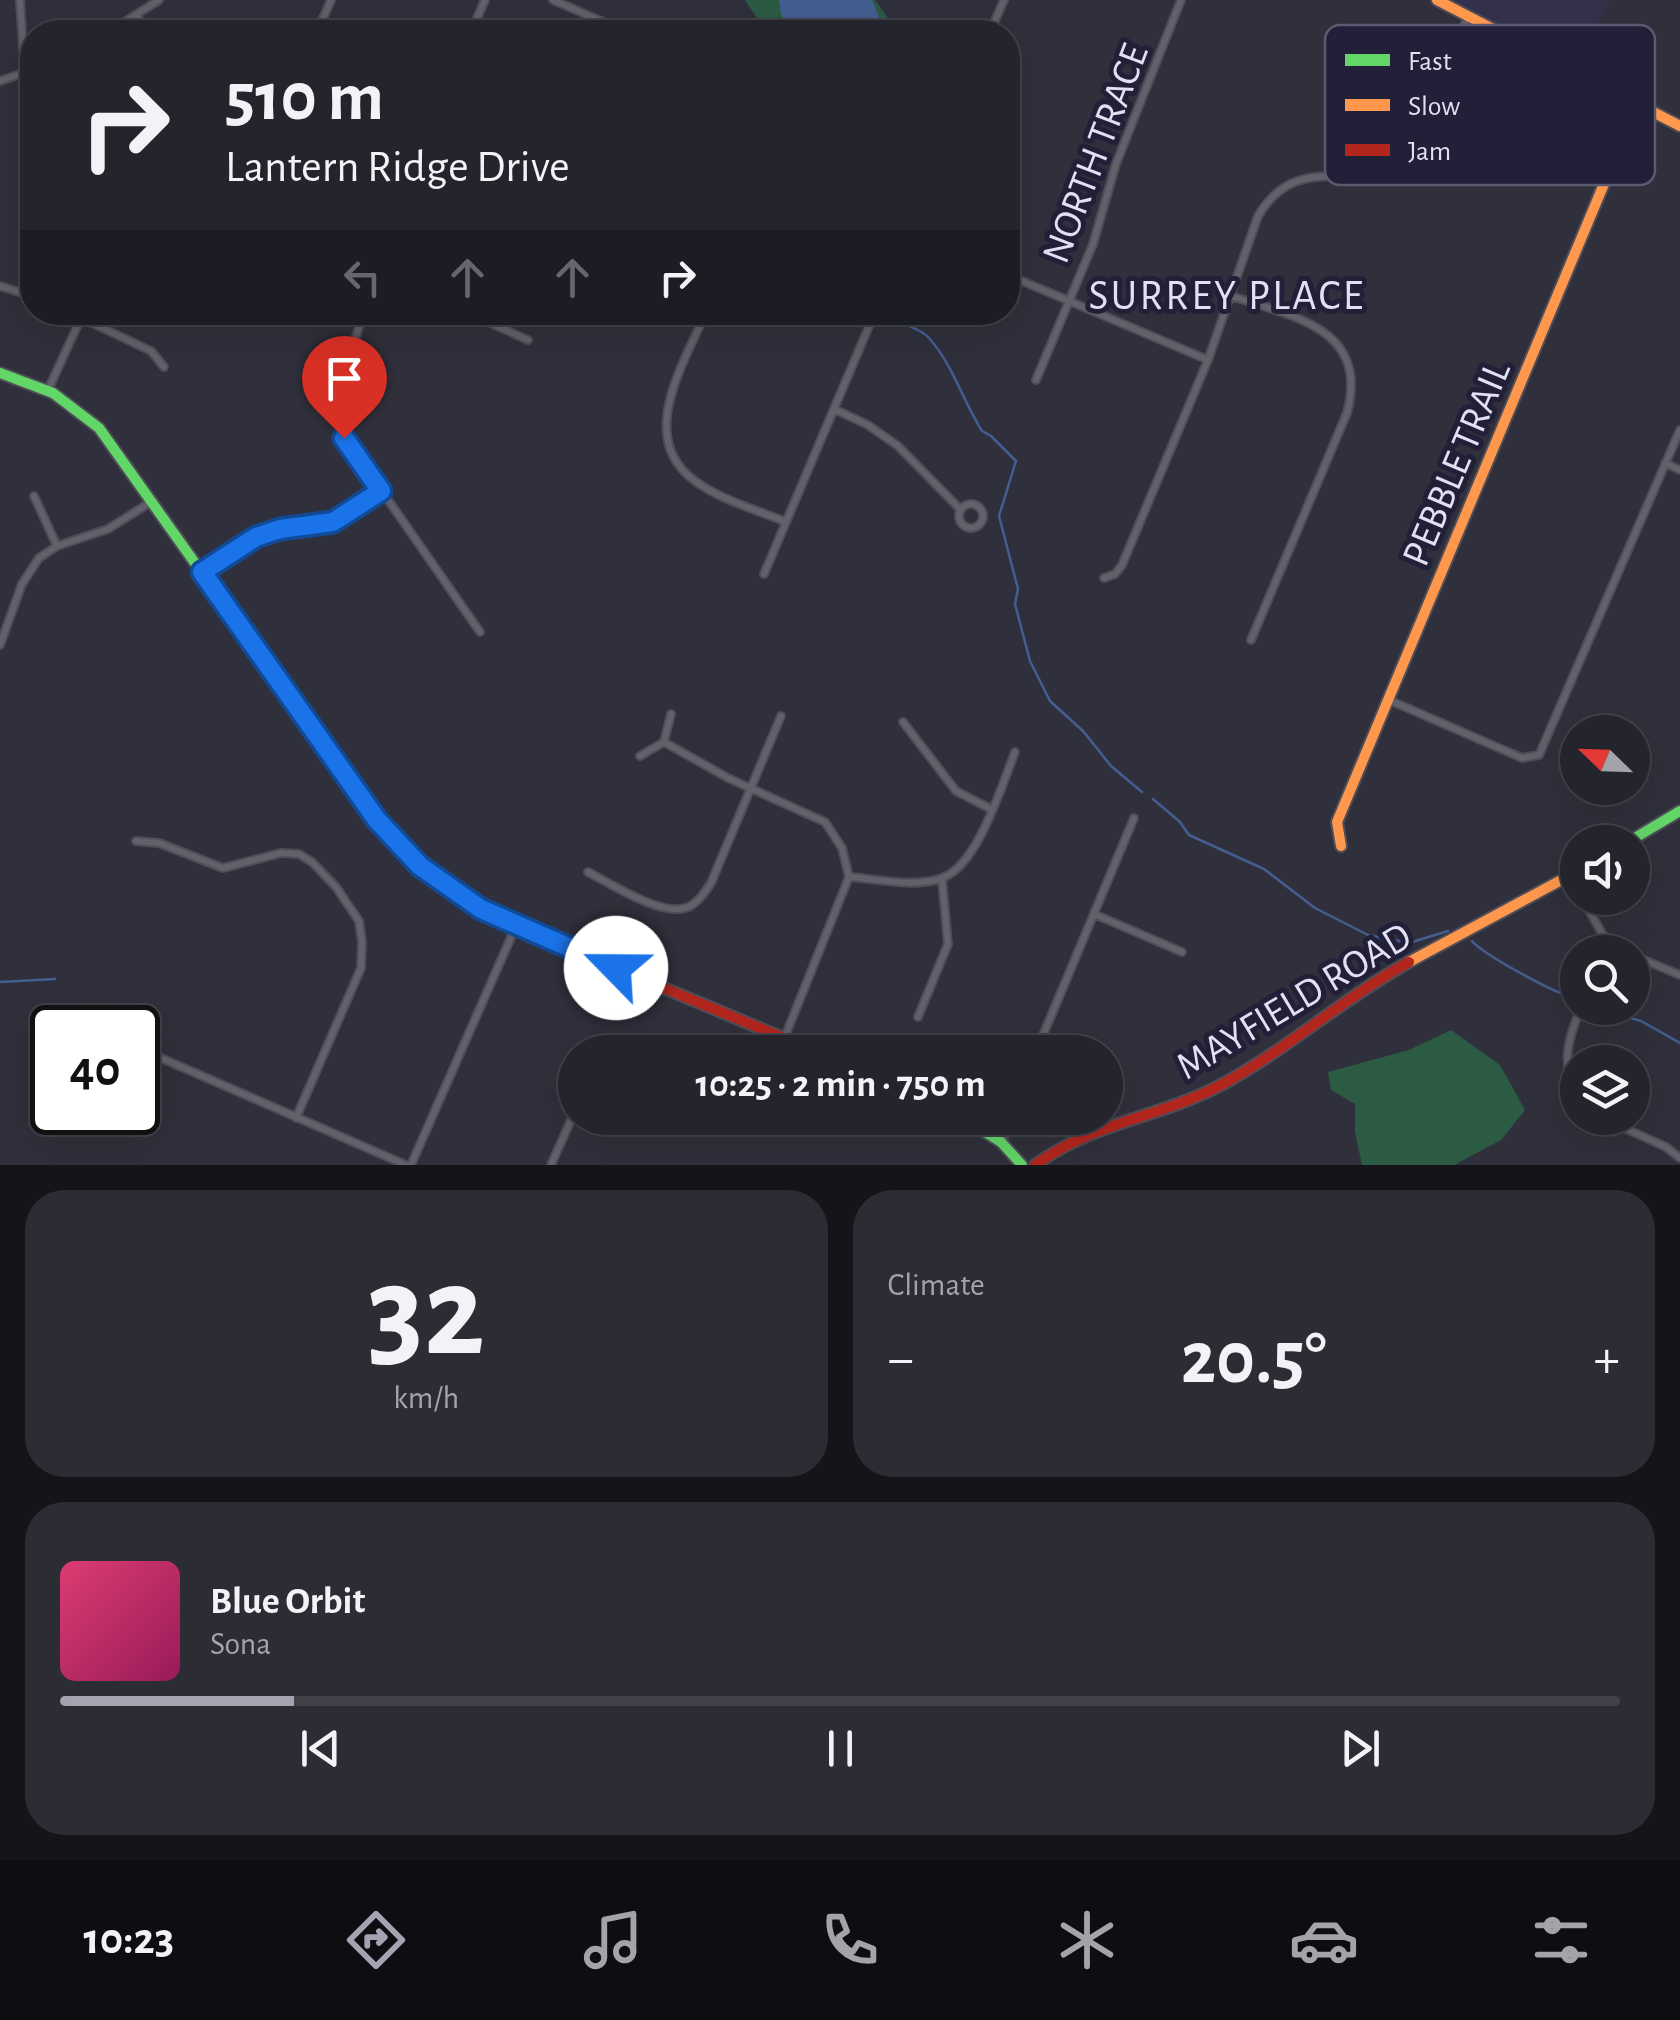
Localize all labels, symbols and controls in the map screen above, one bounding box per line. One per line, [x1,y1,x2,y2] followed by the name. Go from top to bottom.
[1325,25,1655,185] legend
[1036,39,1156,269] street label: NORTH TRACE
[1408,48,1452,76] text: Fast
[60,60,190,190] icon: right
[225,63,384,133] text: 510 m
[1408,93,1460,121] text: Slow
[1408,138,1451,166] text: Jam
[225,145,570,190] text: Lantern Ridge Drive
[335,250,390,305] icon: left
[440,250,495,305] icon: ahead
[545,250,600,305] icon: ahead
[650,250,705,305] icon: right
[1088,275,1366,317] district label: SURREY PLACE
[302,336,387,439] pin
[317,351,372,406] icon: arrive
[1396,355,1518,572] street label: PEBBLE TRAIL
[1560,715,1650,805] north arrow
[1560,715,1650,1135] map controls
[1560,825,1650,915] button: sound
[564,916,668,1020] position arrow
[1170,916,1418,1087] street label: MAYFIELD ROAD
[1560,935,1650,1025] button: search
[30,1005,160,1135] speed limit sign: 40
[1560,1045,1650,1135] button: layers
[695,1066,986,1104] text: 10:25 · 2 min · 750 m
[368,1249,485,1379] text: 32
[888,1269,985,1301] text: Climate
[1181,1322,1327,1397] text: 20.5°
[888,1332,914,1387] text: −
[1594,1332,1620,1387] text: +
[393,1382,459,1414] text: km/h
[210,1583,365,1621] text: Blue Orbit
[210,1628,271,1660] text: Sona
[293,1721,348,1776] icon: previous
[813,1721,868,1776] icon: pause
[1333,1721,1388,1776] icon: next
[341,1905,411,1975] icon: directions
[578,1905,648,1975] icon: music
[815,1905,885,1975] icon: phone
[1052,1905,1122,1975] icon: climate
[1289,1905,1359,1975] icon: car
[1526,1905,1596,1975] icon: filters
[84,1917,174,1962] text: 10:23

